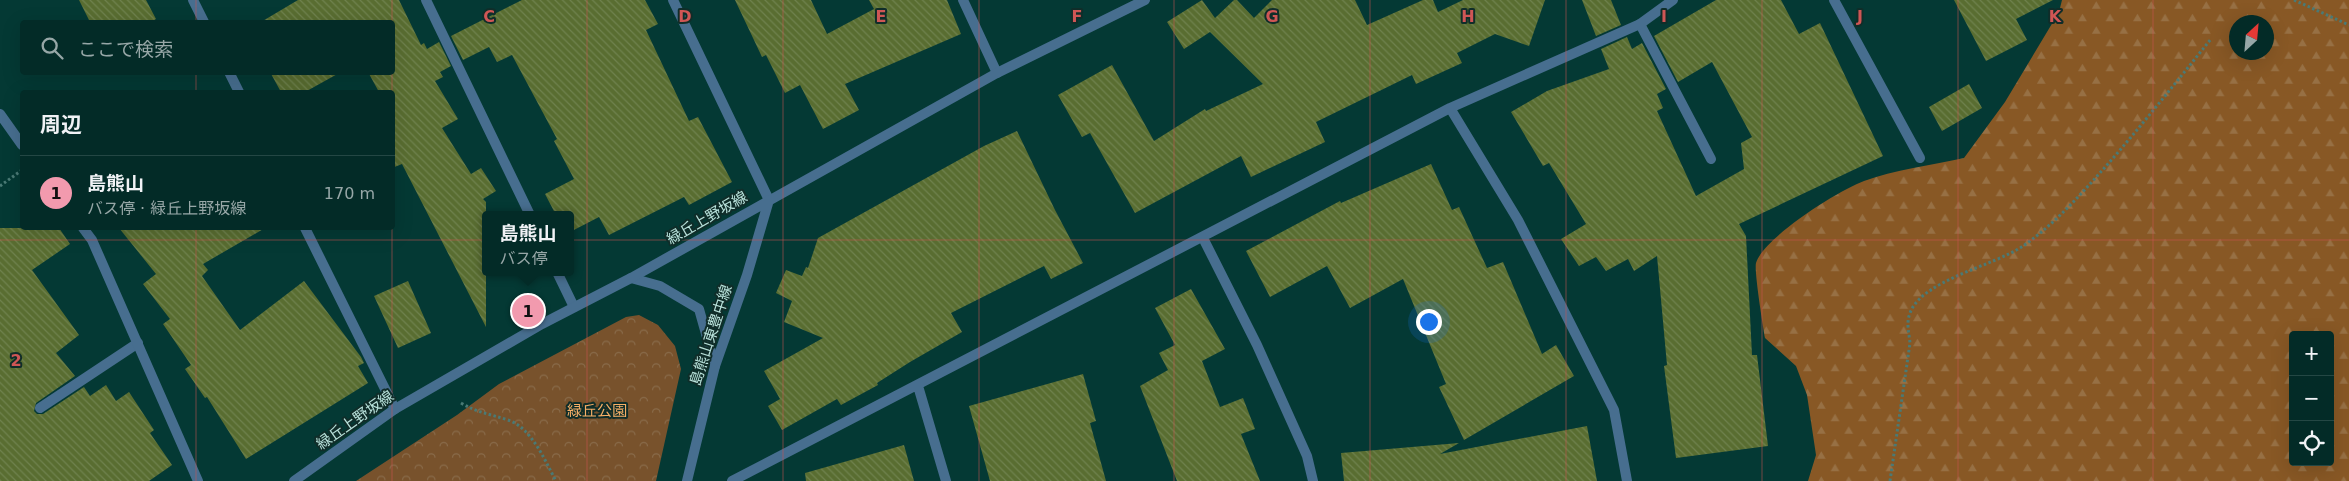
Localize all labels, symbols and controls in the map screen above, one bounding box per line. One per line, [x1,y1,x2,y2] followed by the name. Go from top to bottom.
[483,7,495,26] text: C
[678,7,692,26] text: D
[876,7,886,26] text: E
[1072,7,1082,26] text: F
[1265,7,1279,26] text: G
[1461,7,1475,26] text: H
[1661,7,1667,26] text: I
[1856,7,1863,26] text: J
[2049,7,2062,26] text: K
[2229,15,2274,60] north arrow
[20,20,395,75] search box
[38,34,66,62] icon: search
[78,38,173,60] text: ここで検索
[40,113,82,137] text: 周辺
[87,172,144,194] text: 島熊山
[50,184,62,203] text: 1
[324,184,375,203] text: 170 m
[664,188,750,248] street label: 緑丘上野坂線
[87,199,246,218] text: バス停 · 緑丘上野坂線
[482,211,574,276] popup
[499,222,557,244] text: 島熊山
[499,249,548,268] text: バス停
[686,282,736,388] street label: 島熊山東豊中線
[512,292,544,330] pin: 1
[1416,309,1442,335] your location
[2289,331,2334,466] map controls
[2289,331,2334,376] button: +
[10,351,22,370] text: 2
[2289,376,2334,421] button: −
[313,387,397,453] street label: 緑丘上野坂線
[567,402,627,420] park label: 緑丘公園
[2289,421,2334,466] button: locate

